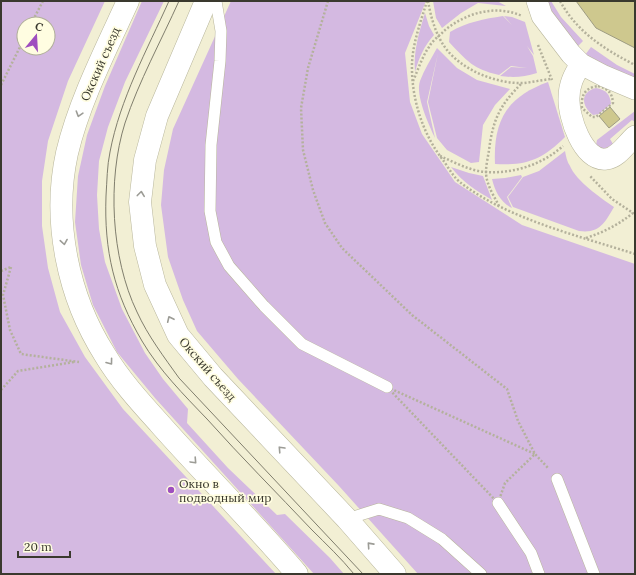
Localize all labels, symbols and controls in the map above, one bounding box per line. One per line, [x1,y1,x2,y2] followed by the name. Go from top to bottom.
[16,16,56,56] north arrow
[33,19,45,34] text: С
[77,25,123,103] street label: Окский съезд
[75,110,84,117] one-way arrow
[136,191,145,197] one-way arrow
[59,239,68,245] one-way arrow
[167,316,175,323] one-way arrow
[176,334,240,404] street label: Окский съезд
[105,358,113,365] one-way arrow
[279,446,286,454] one-way arrow
[189,456,196,464] one-way arrow
[179,476,271,505] place label: Окно в подводный мир
[166,485,176,495] marker: Окно в подводный мир
[18,533,70,559] scale bar
[24,539,52,554] text: 20 m
[367,542,374,549] one-way arrow

